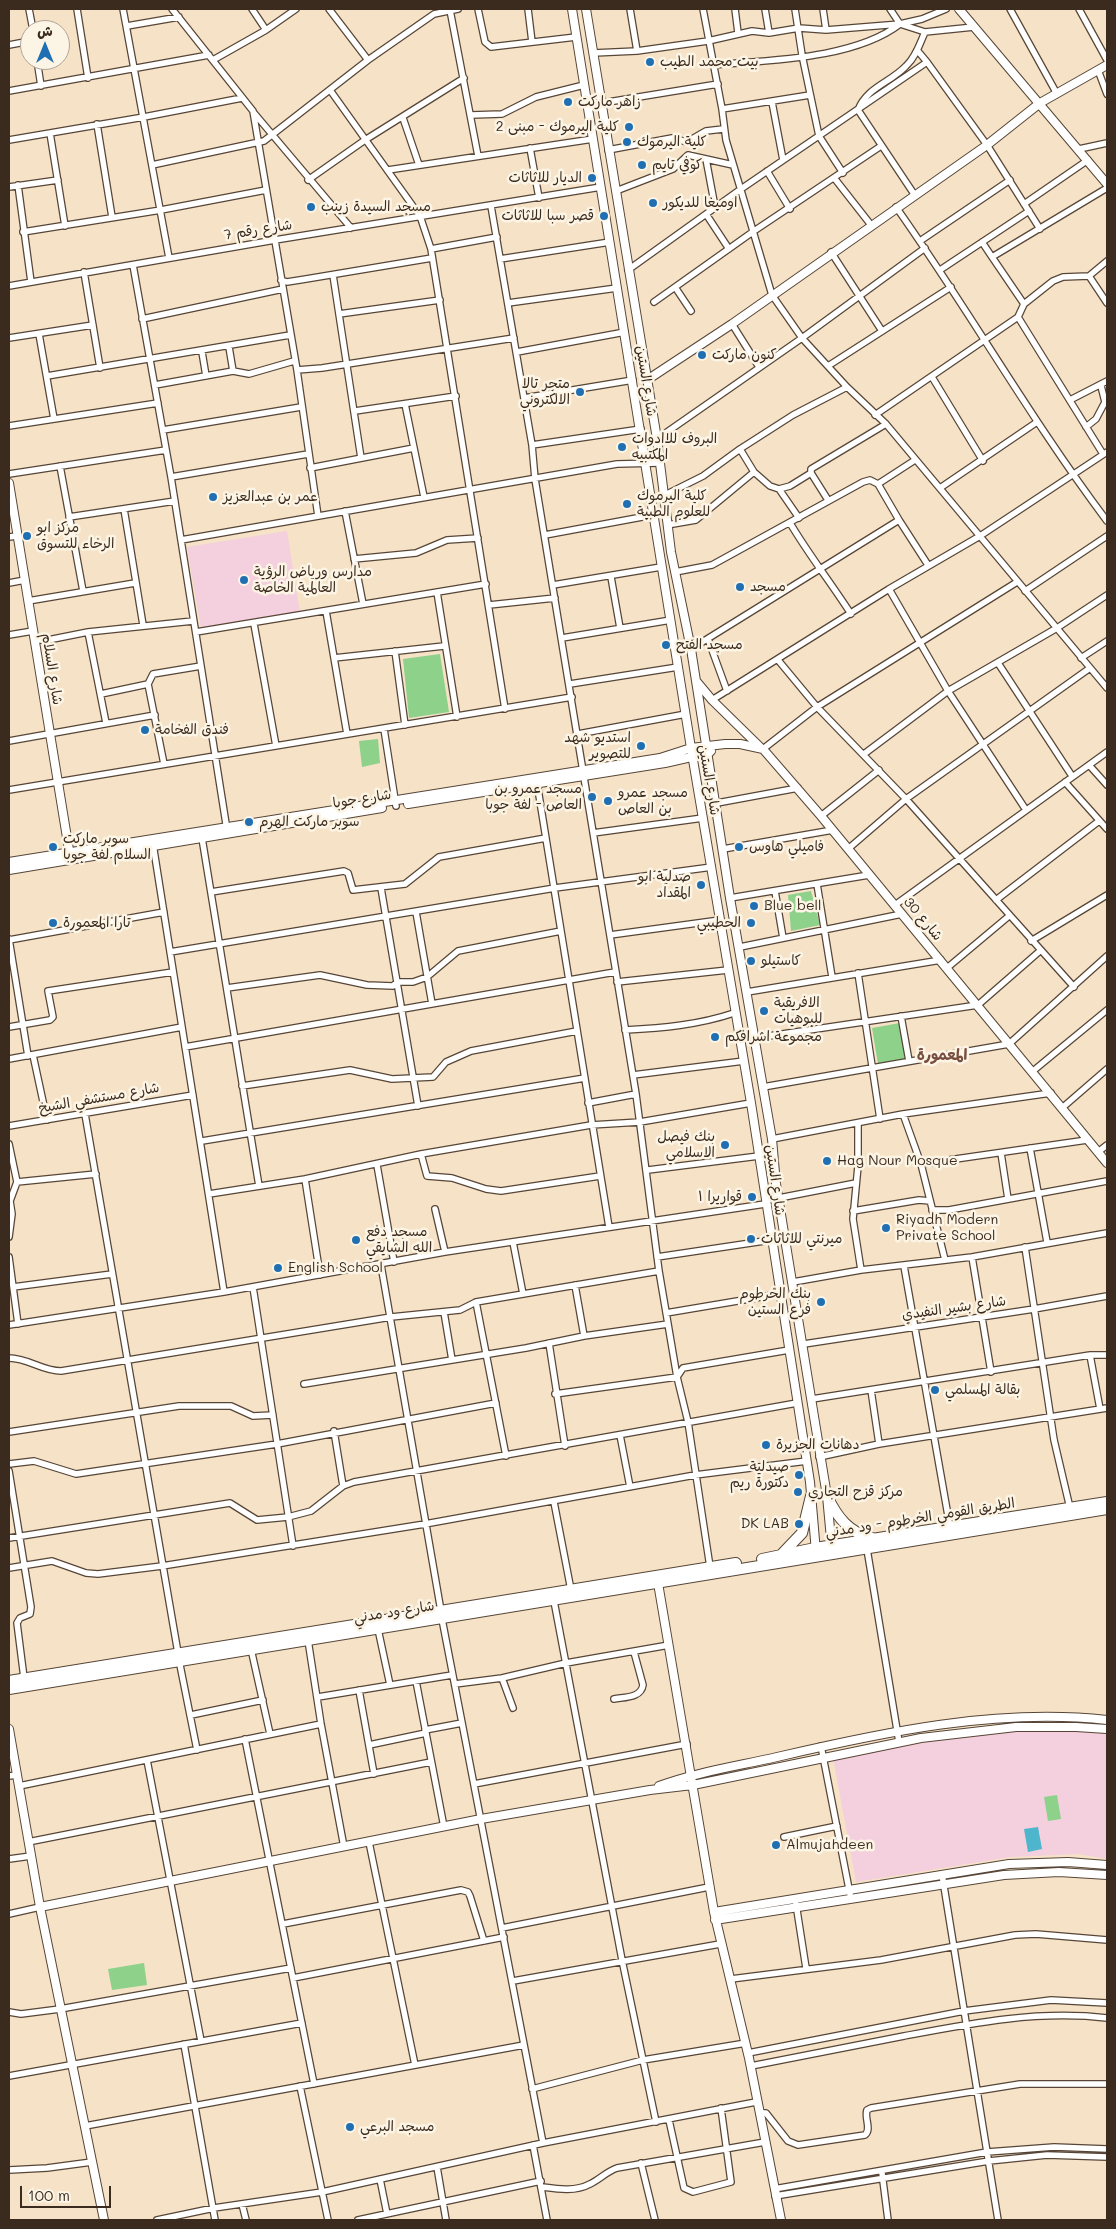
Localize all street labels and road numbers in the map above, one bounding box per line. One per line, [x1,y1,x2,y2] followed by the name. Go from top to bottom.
[223,216,293,244] street label: شارع رقم 7
[632,344,660,418] street label: شارع الستين
[38,632,66,706] street label: شارع السلام
[695,743,723,817] street label: شارع الستين
[332,786,392,812] street label: شارع جوبا
[900,894,946,944] street label: شارع 30
[37,1079,161,1117] street label: شارع مستشفي الشيخ
[762,1143,788,1217] street label: شارع الستين
[901,1292,1007,1324] street label: شارع بشير النفيدي
[824,1495,1016,1541] street label: الطريق القومي الخرطوم - ود مدني
[352,1597,436,1627] street label: شارع ود مدني

